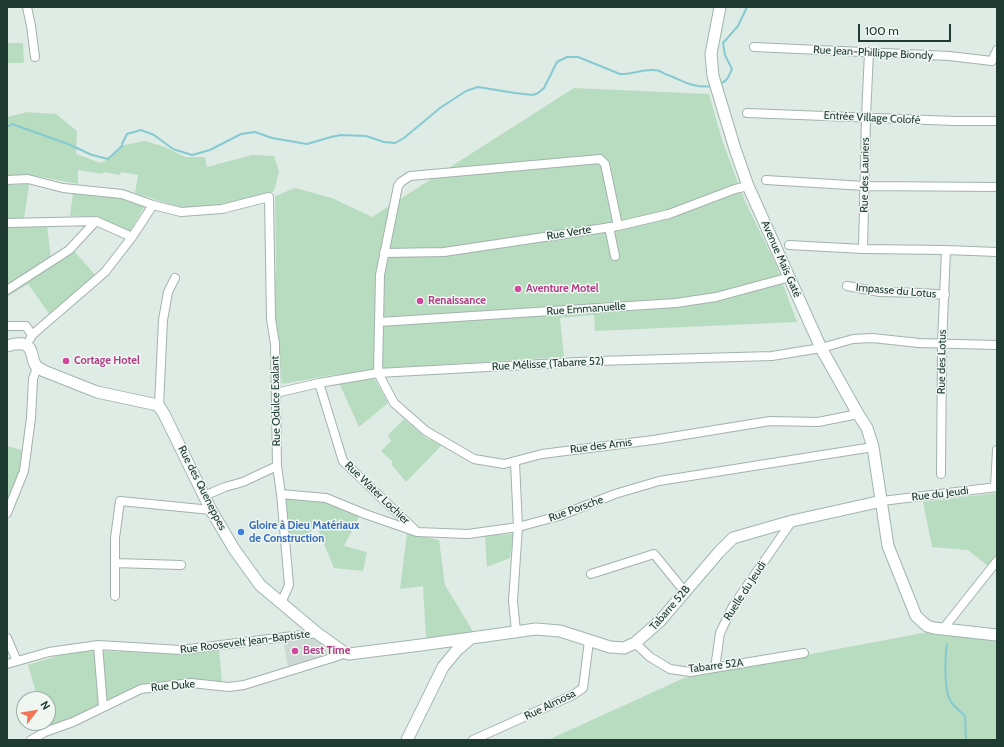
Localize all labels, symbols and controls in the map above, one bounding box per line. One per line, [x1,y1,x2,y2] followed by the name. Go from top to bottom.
[860,16,953,42] scale bar
[865,23,899,38] text: 100 m
[813,43,933,63] street label: Rue Jean-Phillippe Biondy
[823,109,921,127] street label: Entrée Village Colofé
[858,137,872,213] street label: Rue des Lauriers
[758,219,804,299] street label: Avenue Maïs Gaté
[546,223,592,243] street label: Rue Verte
[855,281,937,301] street label: Impasse du Lotus
[526,282,599,296] place label: Aventure Motel
[513,284,523,294] marker: Aventure Motel
[428,294,486,308] place label: Renaissance
[415,296,425,306] marker: Renaissance
[546,300,626,318] street label: Rue Emmanuelle
[935,330,949,394] street label: Rue des Lotus
[74,354,140,368] place label: Cortage Hotel
[492,354,604,374] street label: Rue Mélisse (Tabarre 52)
[61,356,71,366] marker: Cortage Hotel
[269,356,283,446] street label: Rue Odulce Exalant
[569,436,633,456] street label: Rue des Amis
[175,443,229,533] street label: Rue des Queneppes
[342,459,412,527] street label: Rue Water Lochier
[911,484,969,504] street label: Rue du Jeudi
[547,493,605,525] street label: Rue Porsche
[249,519,359,545] place label: Gloire à Dieu Matériaux de Construction
[236,527,246,537] marker: Gloire à Dieu Matériaux de Construction
[721,559,769,623] street label: Ruelle du Jeudi
[647,583,693,633] street label: Tabarre 52B
[179,627,311,657] street label: Rue Roosevelt Jean-Baptiste
[303,644,350,658] place label: Best Time
[290,646,300,656] marker: Best Time
[688,656,744,676] street label: Tabarre 52A
[150,677,196,695] street label: Rue Duke
[522,687,578,723] street label: Rue Almosa
[16,691,56,731] north arrow
[37,698,53,712] text: N

